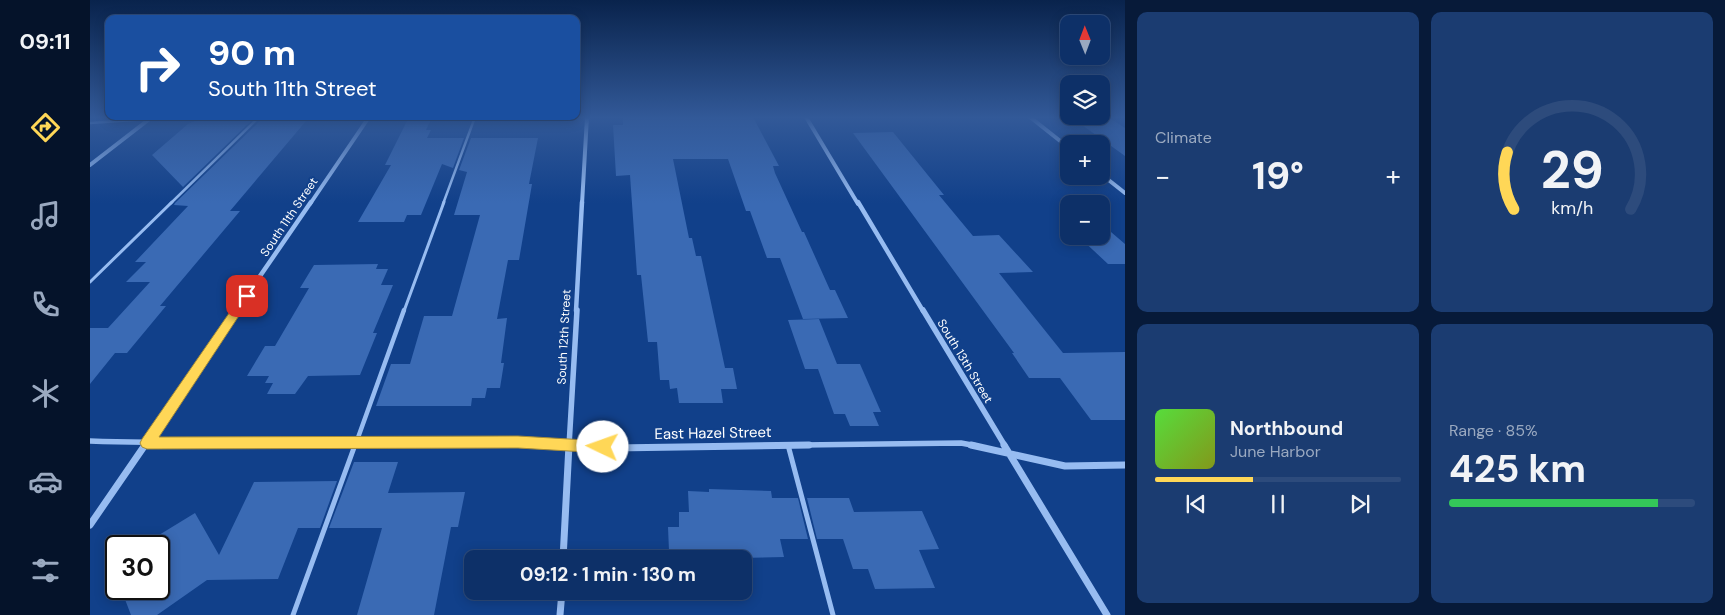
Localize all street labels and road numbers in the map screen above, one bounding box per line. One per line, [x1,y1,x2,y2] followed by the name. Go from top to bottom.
[257,174,322,260] street label: South 11th Street
[554,289,574,385] street label: South 12th Street
[934,316,997,406] street label: South 13th Street
[654,422,772,444] street label: East Hazel Street

